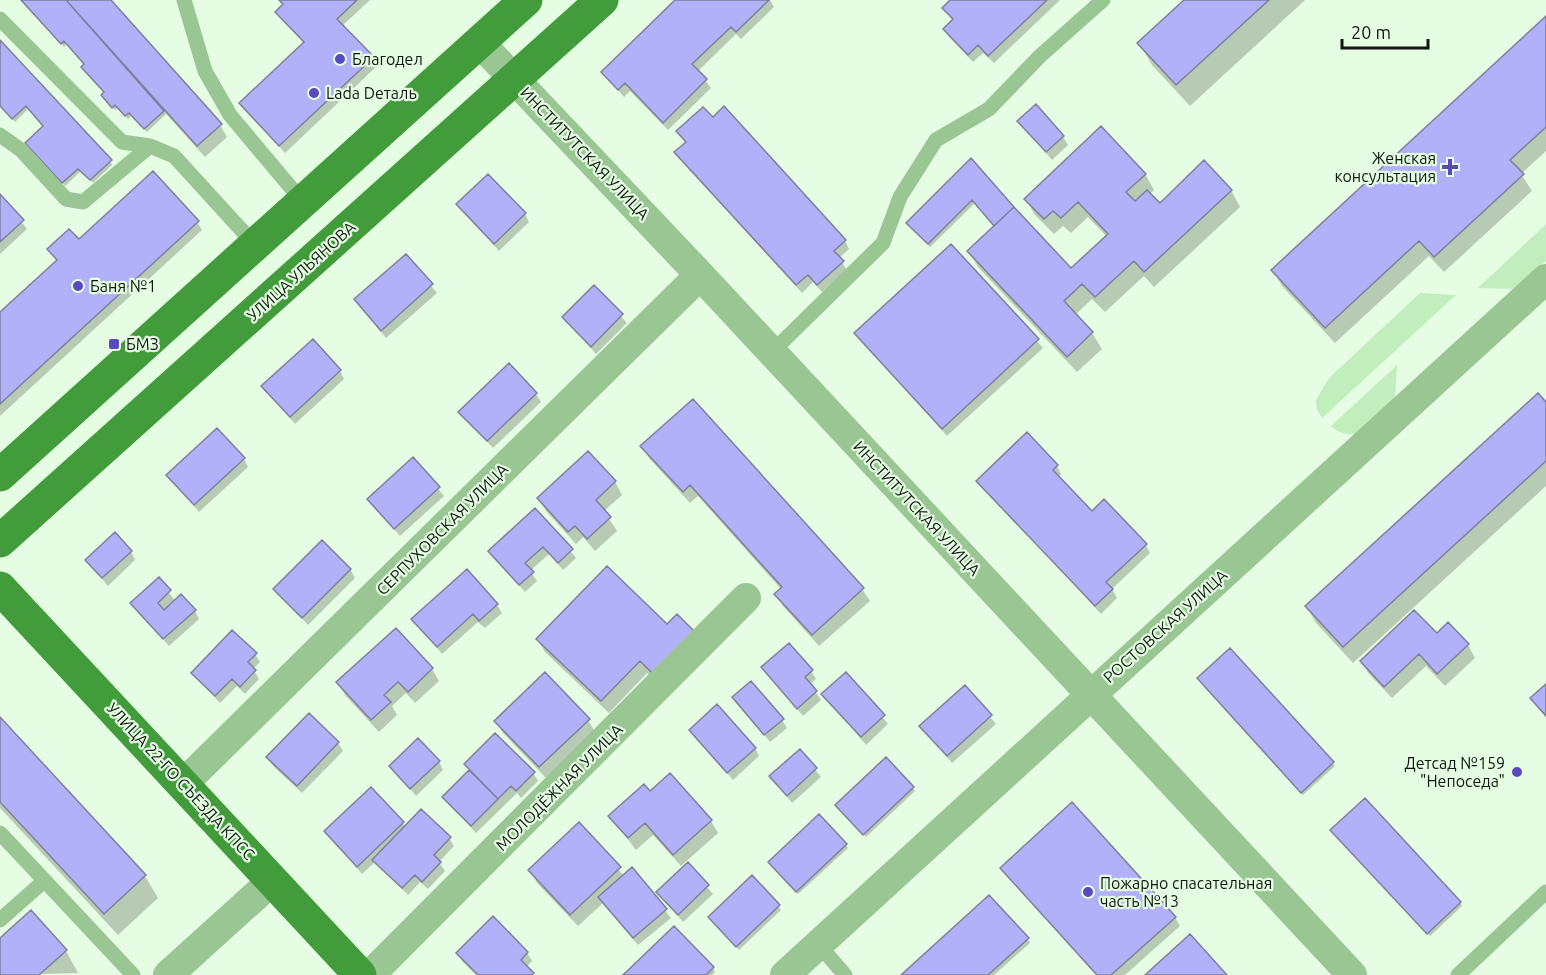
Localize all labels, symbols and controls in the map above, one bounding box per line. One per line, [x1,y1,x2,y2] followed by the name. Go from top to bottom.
[1342,12,1428,50] scale bar
[1351,22,1391,42] text: 20 m
[352,50,423,68] place label: Благодел
[333,52,347,66] marker: Благодел
[517,83,653,223] street label: ИНСТИТУТСКАЯ УЛИЦА
[326,84,417,102] place label: Lada Dеталь
[307,86,321,100] marker: Lada Dеталь
[1335,149,1436,185] place label: Женская консультация
[1441,158,1459,176] marker: Женская консультация
[243,217,359,324] street label: УЛИЦА УЛЬЯНОВА
[90,277,156,295] place label: Баня №1
[71,279,85,293] marker: Баня №1
[126,335,159,353] place label: БМЗ
[107,337,121,351] marker: БМЗ
[850,437,984,579] street label: ИНСТИТУТСКАЯ УЛИЦА
[373,459,512,598] street label: СЕРПУХОВСКАЯ УЛИЦА
[1099,565,1231,686] street label: РОСТОВСКАЯ УЛИЦА
[103,699,259,863] street label: УЛИЦА 22-ГО СЪЕЗДА КПСС
[492,720,626,854] street label: МОЛОДЁЖНАЯ УЛИЦА
[1405,754,1505,790] place label: Детсад №159 "Непоседа"
[1510,765,1524,779] marker: Детсад №159 "Непоседа"
[1100,874,1272,910] place label: Пожарно спасательная часть №13
[1081,885,1095,899] marker: Пожарно спасательная часть №13

